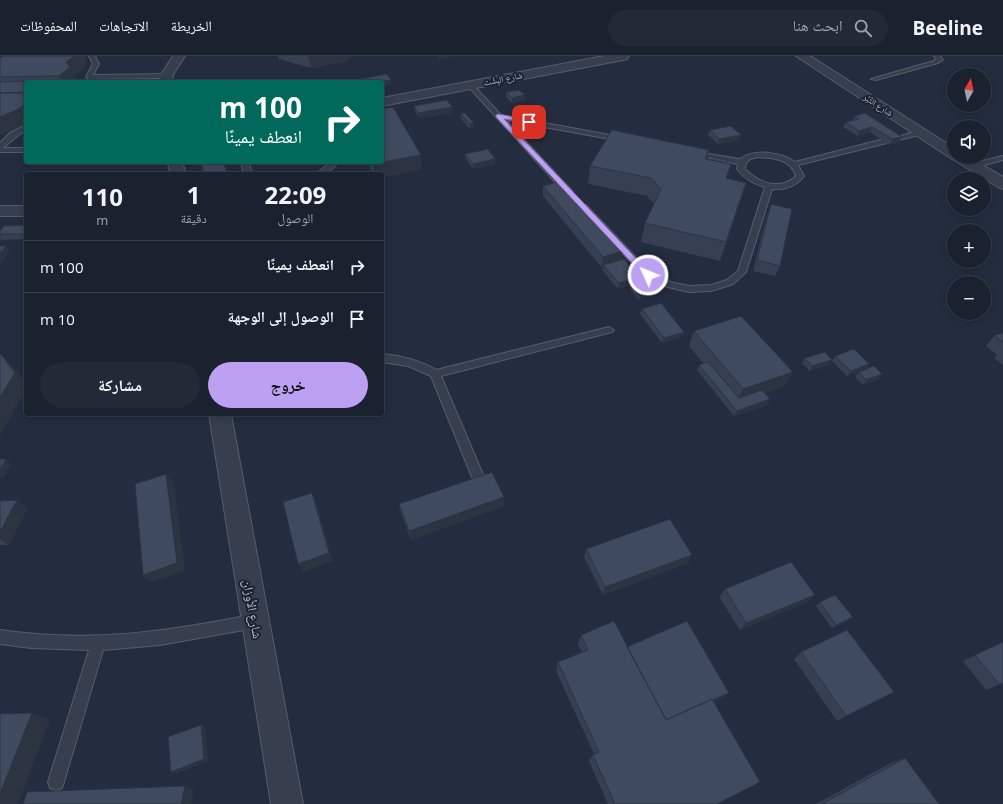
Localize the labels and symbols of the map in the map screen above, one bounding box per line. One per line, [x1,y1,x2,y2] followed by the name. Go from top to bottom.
[482,68,524,89] street label: شارع البِشْت
[947,68,991,112] north arrow
[860,90,896,119] street label: شارع التِّبْر
[512,105,546,139] pin
[627,254,669,296] position arrow
[238,578,267,640] street label: شارع الأوزان

